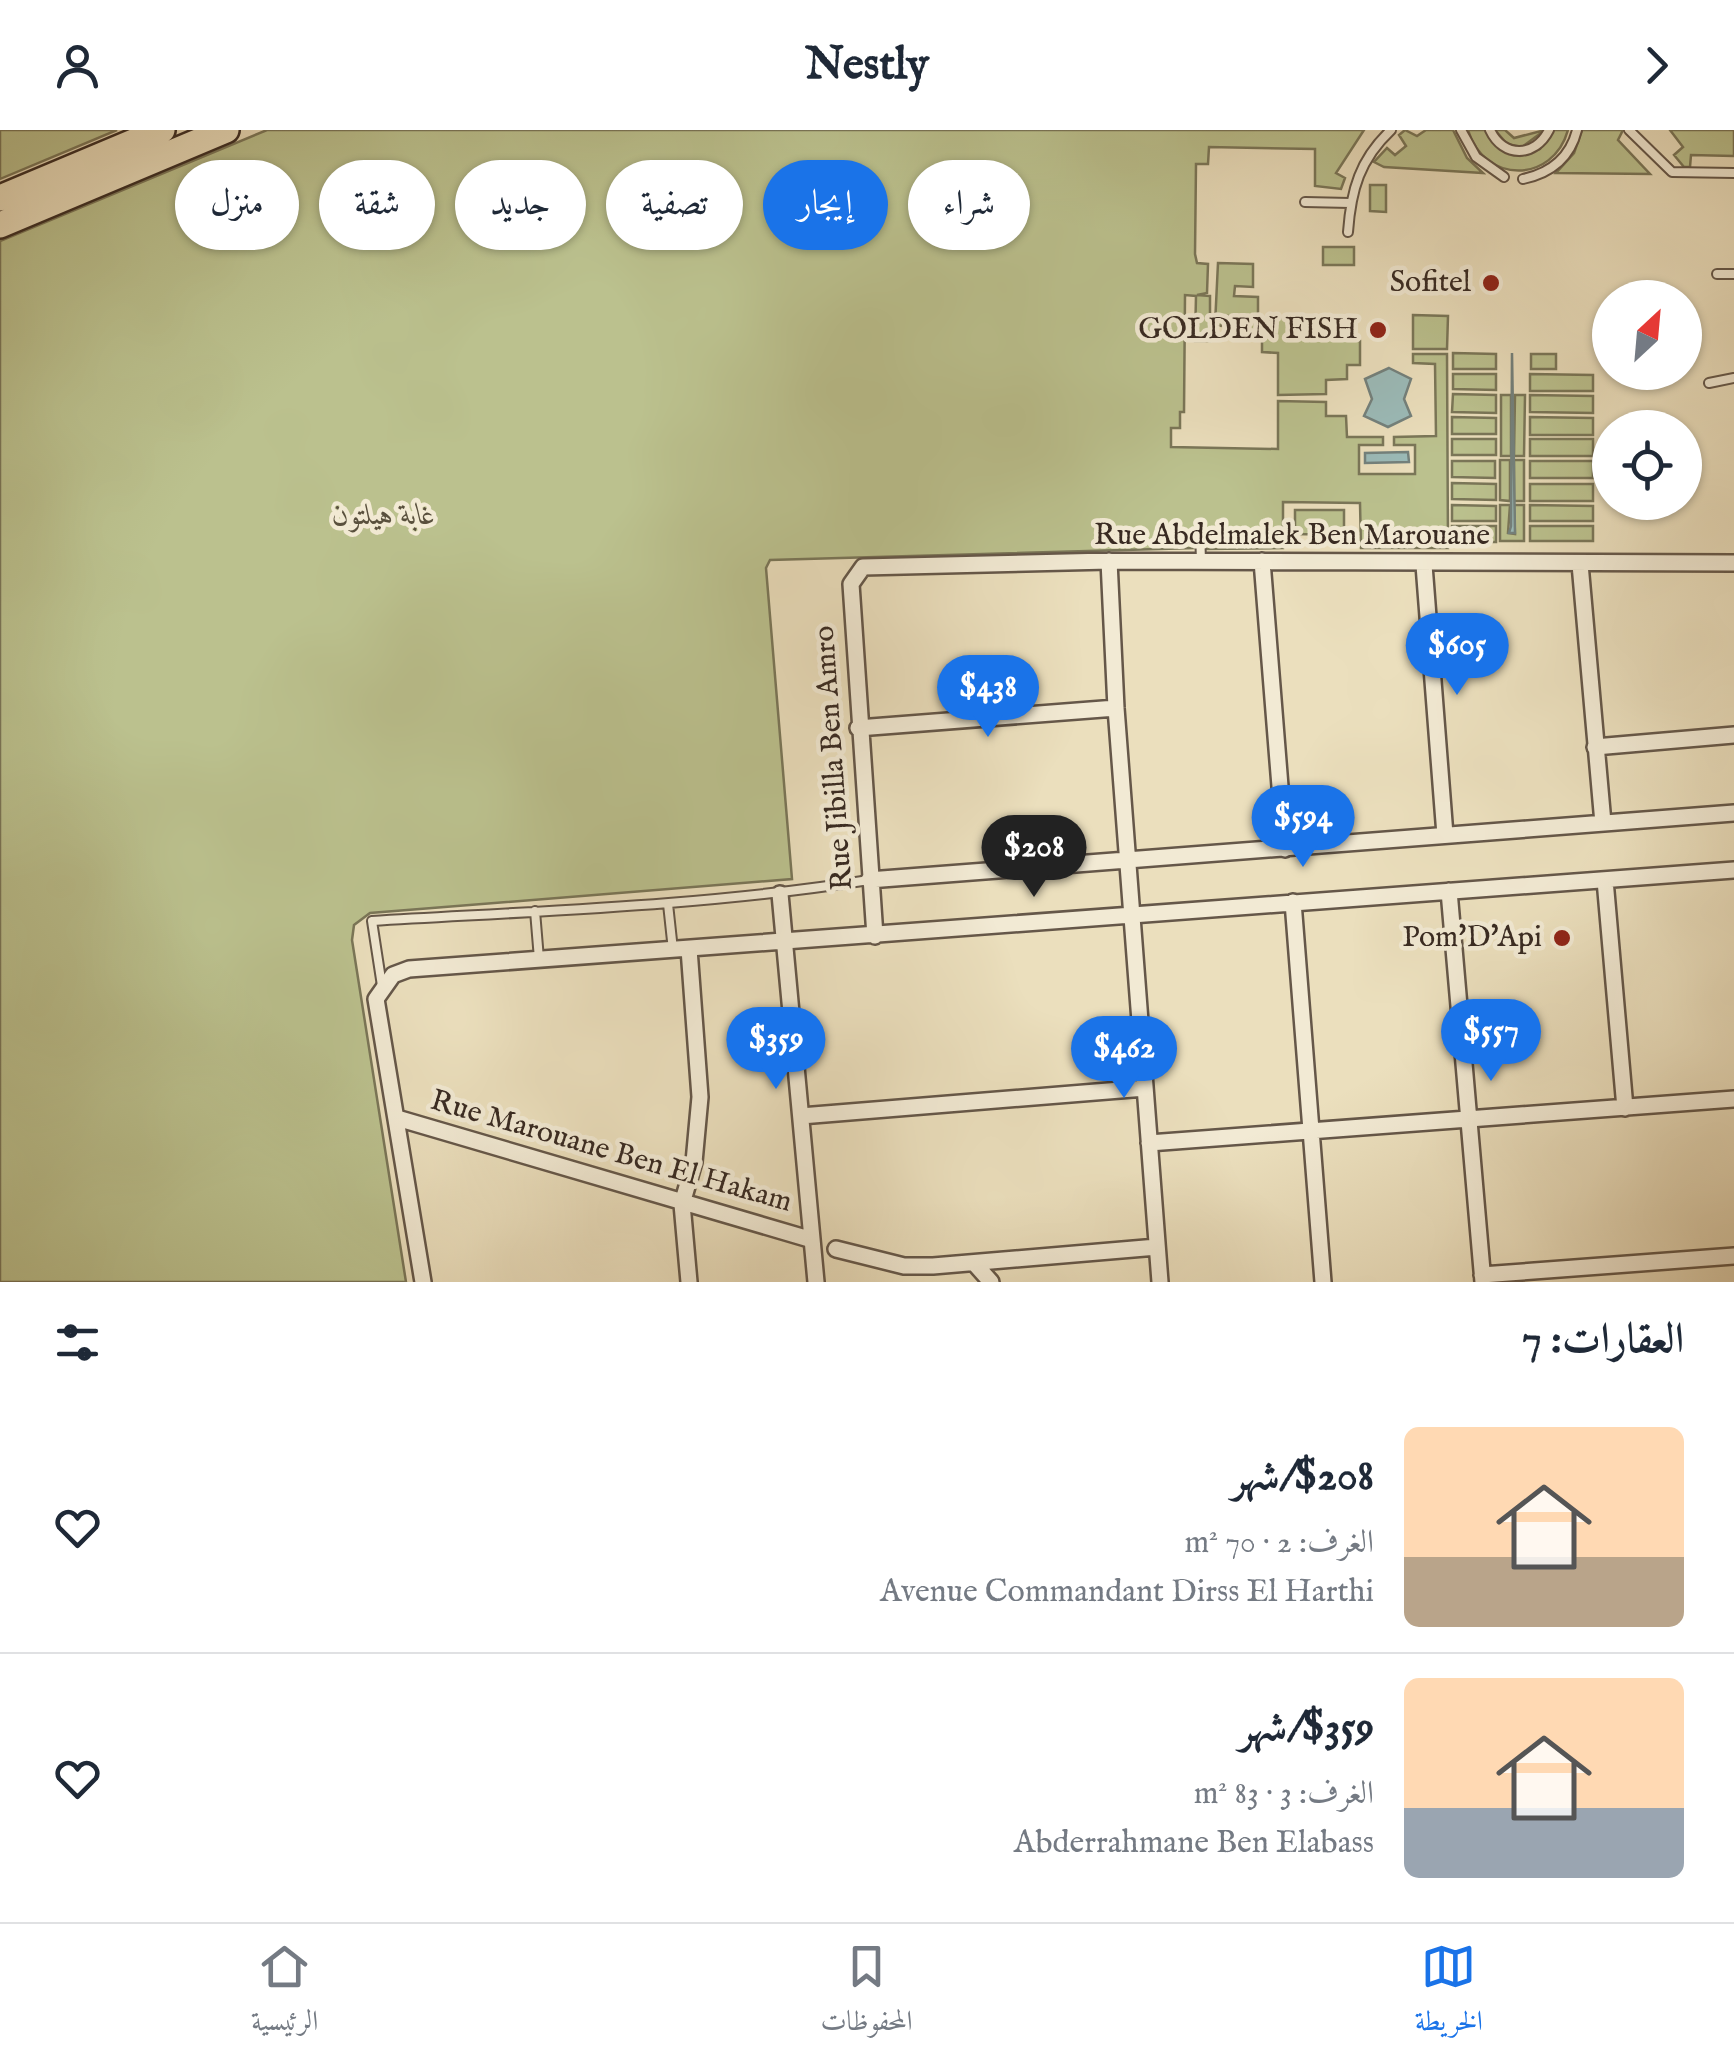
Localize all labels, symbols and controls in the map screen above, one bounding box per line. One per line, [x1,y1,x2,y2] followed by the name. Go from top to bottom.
[805,37,929,94] text: Nestly
[50,38,105,93] icon: person
[1629,38,1684,93] icon: forward
[175,160,299,250] chip: منزل
[319,160,435,250] chip: شقة
[455,160,586,250] chip: جديد
[606,160,743,250] chip: تصفية
[763,160,888,250] chip: إيجار
[908,160,1030,250] chip: شراء
[1390,264,1472,302] place label: Sofitel
[1480,272,1502,294] marker: Sofitel
[1592,280,1702,390] north arrow
[1592,280,1702,520] map controls
[1138,311,1358,349] place label: GOLDEN FISH
[1367,319,1389,341] marker: GOLDEN FISH
[1592,410,1702,520] button: locate
[332,497,436,535] park label: غابة هيلتون
[1094,517,1490,555] street label: Rue Abdelmalek Ben Marouane
[1398,613,1516,698] pin: $605
[806,624,862,892] street label: Rue Jibilla Ben Amro
[1428,625,1486,666] text: $605
[929,655,1047,740] pin: $438
[959,667,1017,708] text: $438
[1244,785,1362,870] pin: $594
[1274,797,1332,838] text: $594
[975,815,1093,900] pin: $208
[1004,827,1065,868] text: $208
[1402,919,1542,957] place label: Pom'D'Api
[1551,927,1573,949] marker: Pom'D'Api
[1432,999,1550,1084] pin: $557
[717,1007,835,1092] pin: $359
[1463,1011,1519,1052] text: $557
[1065,1016,1183,1101] pin: $462
[748,1019,804,1060] text: $359
[1093,1028,1155,1069] text: $462
[426,1082,796,1222] street label: Rue Marouane Ben El Hakam
[1522,1314,1684,1367] text: العقارات: 7
[50,1315,105,1370] icon: filters
[1231,1451,1374,1504] text: $208/شهر
[1484,1467,1604,1587] icon: home
[50,1500,105,1555] icon: heart
[1185,1523,1374,1564] text: الغرف: 2 · 70 m²
[880,1572,1374,1613] text: Avenue Commandant Dirss El Harthi
[1239,1702,1374,1755] text: $359/شهر
[1484,1718,1604,1838] icon: home
[50,1751,105,1806] icon: heart
[1194,1774,1374,1815] text: الغرف: 3 · 83 m²
[1014,1823,1374,1864] text: Abderrahmane Ben Elabass
[251,1939,318,2048] tab: الرئيسية
[820,1939,913,2048] tab: المحفوظات
[1415,1939,1483,2048] tab: الخريطة

